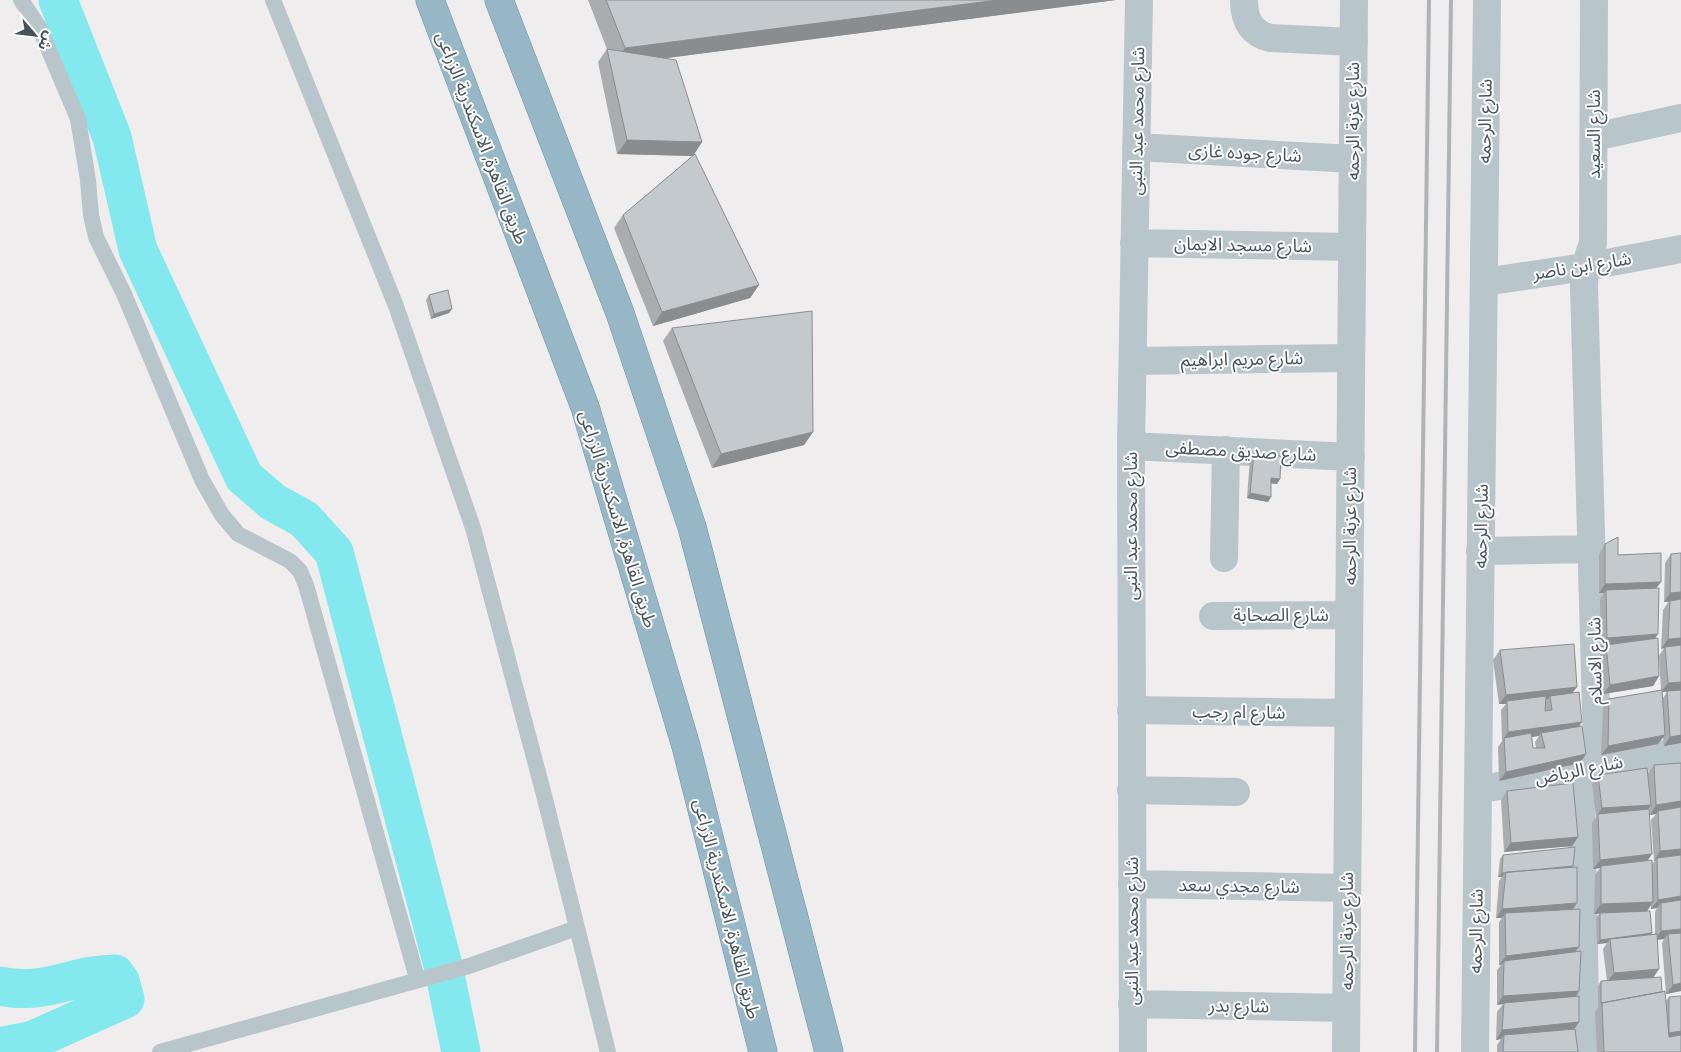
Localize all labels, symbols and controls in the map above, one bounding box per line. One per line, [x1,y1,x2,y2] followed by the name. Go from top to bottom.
[10,10,60,60] north arrow
[34,28,58,53] text: ش
[431,29,533,247] street label: طريق القاهرة, الاسكندرية الزراعى
[1125,46,1152,196] street label: شارع محمد عبد النبى
[1342,62,1367,180] street label: شارع عزبة الرحمه
[1473,78,1500,164] street label: شارع الرحمه
[1583,89,1608,179] street label: شارع السعيد
[1188,139,1302,170] street label: شارع جوده غازى
[1174,233,1312,260] street label: شارع مسجد الايمان
[1530,247,1633,288] street label: شارع ابن ناصر
[1180,347,1304,374] street label: شارع مريم ابراهيم
[574,408,662,630] street label: طريق القاهرة, الاسكندرية الزراعى
[1165,436,1317,469] street label: شارع صديق مصطفى
[1120,452,1145,600] street label: شارع محمد عبد النبى
[1339,467,1364,585] street label: شارع عزبة الرحمه
[1469,483,1496,569] street label: شارع الرحمه
[1233,604,1329,629] street label: شارع الصحابة
[1583,617,1610,705] street label: شارع الاسلام
[1192,700,1286,727] street label: شارع ام رجب
[1533,751,1625,792] street label: شارع الرياض
[689,797,765,1021] street label: طريق القاهرة, الاسكندرية الزراعى
[1121,857,1146,1005] street label: شارع محمد عبد النبى
[1336,872,1361,990] street label: شارع عزبة الرحمه
[1178,874,1300,901] street label: شارع مجدي سعد
[1464,888,1491,974] street label: شارع الرحمه
[1207,994,1269,1021] street label: شارع بدر

